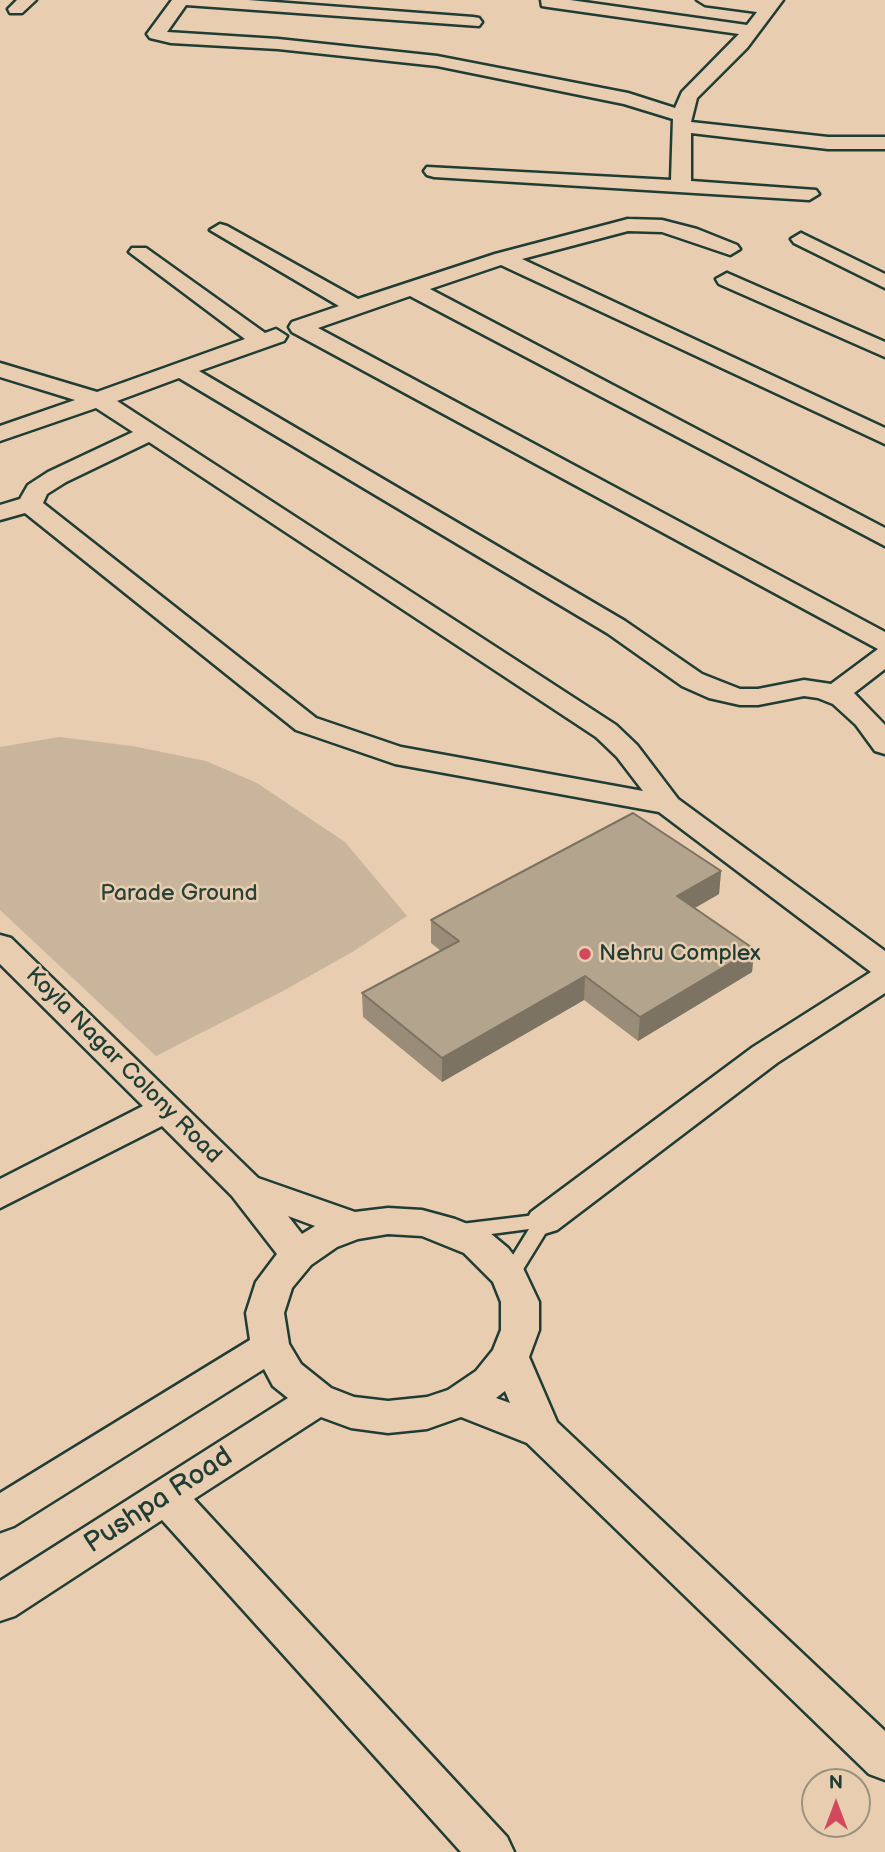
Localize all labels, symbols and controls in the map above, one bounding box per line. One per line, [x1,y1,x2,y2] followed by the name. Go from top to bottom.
[100,880,258,908] park label: Parade Ground
[599,940,761,968] place label: Nehru Complex
[577,946,593,962] marker: Nehru Complex
[19,962,227,1170] street label: Koyla Nagar Colony Road
[79,1441,239,1561] street label: Pushpa Road
[801,1768,871,1838] north arrow
[829,1772,843,1795] text: N

